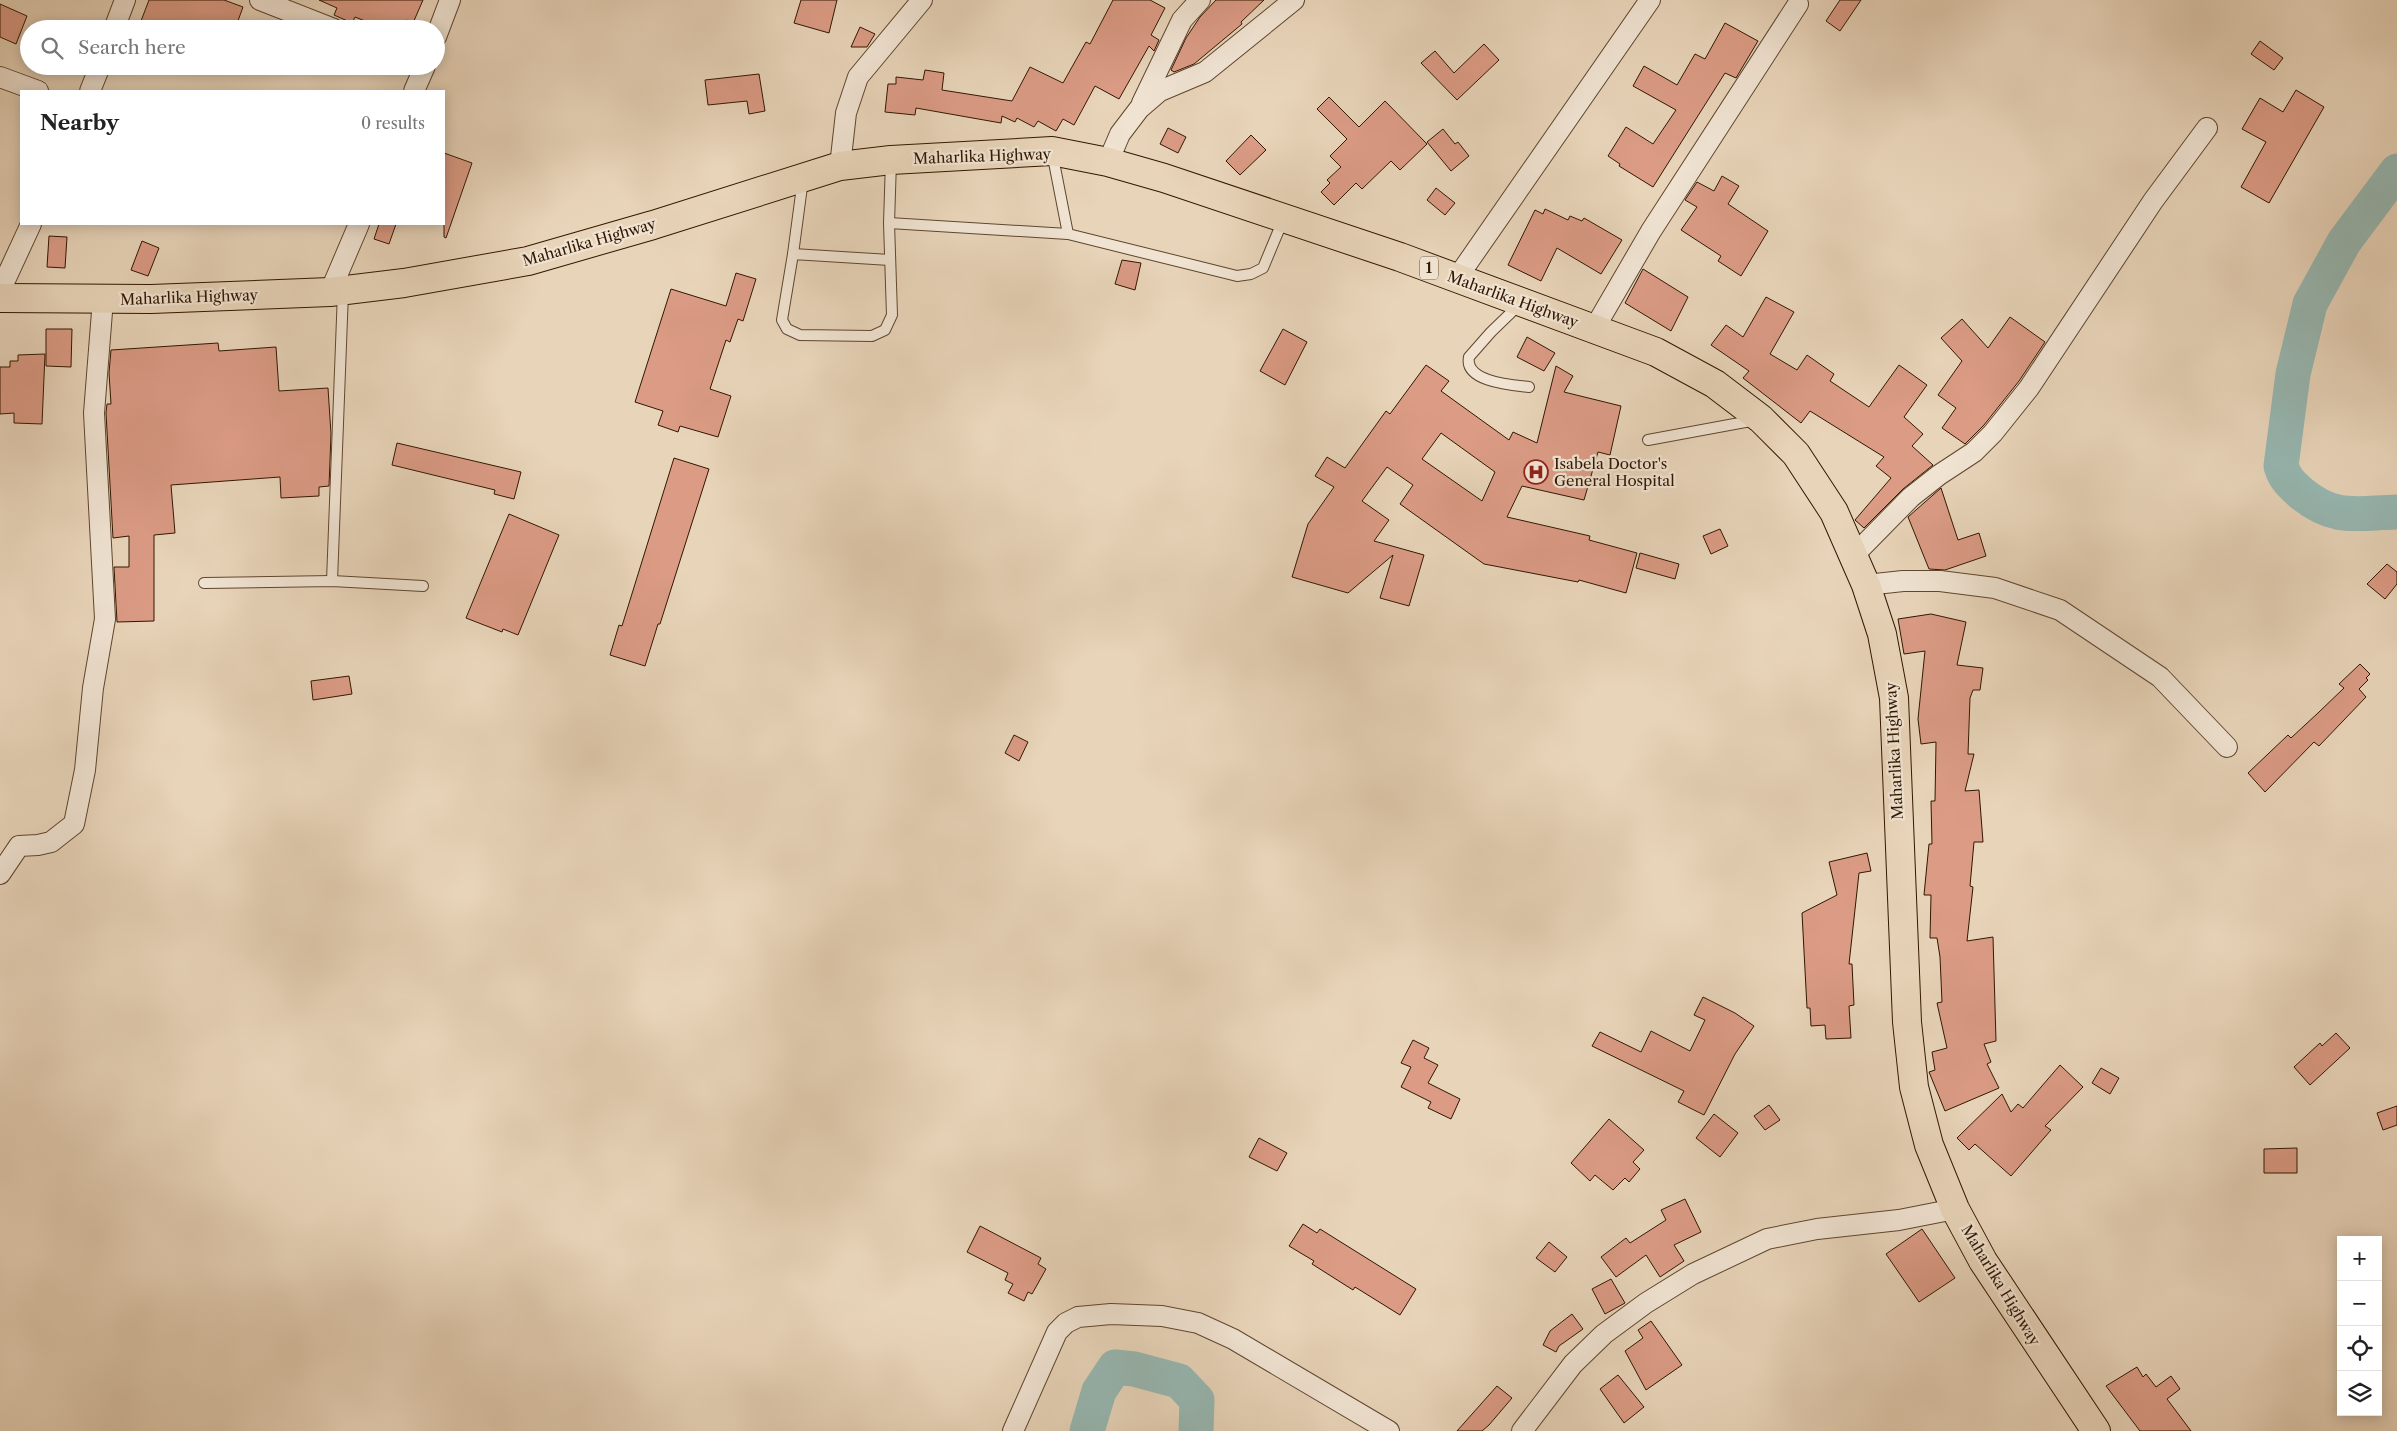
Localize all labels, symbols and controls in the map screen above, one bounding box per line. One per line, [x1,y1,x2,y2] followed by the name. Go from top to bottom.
[20,20,445,75] search box
[38,34,66,62] icon: search
[78,36,186,59] text: Search here
[40,110,119,135] text: Nearby
[361,113,425,133] text: 0 results
[913,144,1052,168] street label: Maharlika Highway
[520,214,659,270] street label: Maharlika Highway
[1420,256,1438,280] road number: 1
[1445,266,1582,332] street label: Maharlika Highway
[120,285,259,309] street label: Maharlika Highway
[1554,454,1675,490] place label: Isabela Doctor's General Hospital
[1523,459,1549,485] hospital icon: Isabela Doctor's General Hospital
[1881,681,1907,820] street label: Maharlika Highway
[1957,1221,2045,1350] street label: Maharlika Highway
[2337,1236,2382,1416] map controls
[2337,1236,2382,1281] button: +
[2337,1281,2382,1326] button: −
[2337,1326,2382,1371] button: locate
[2337,1371,2382,1416] button: layers

